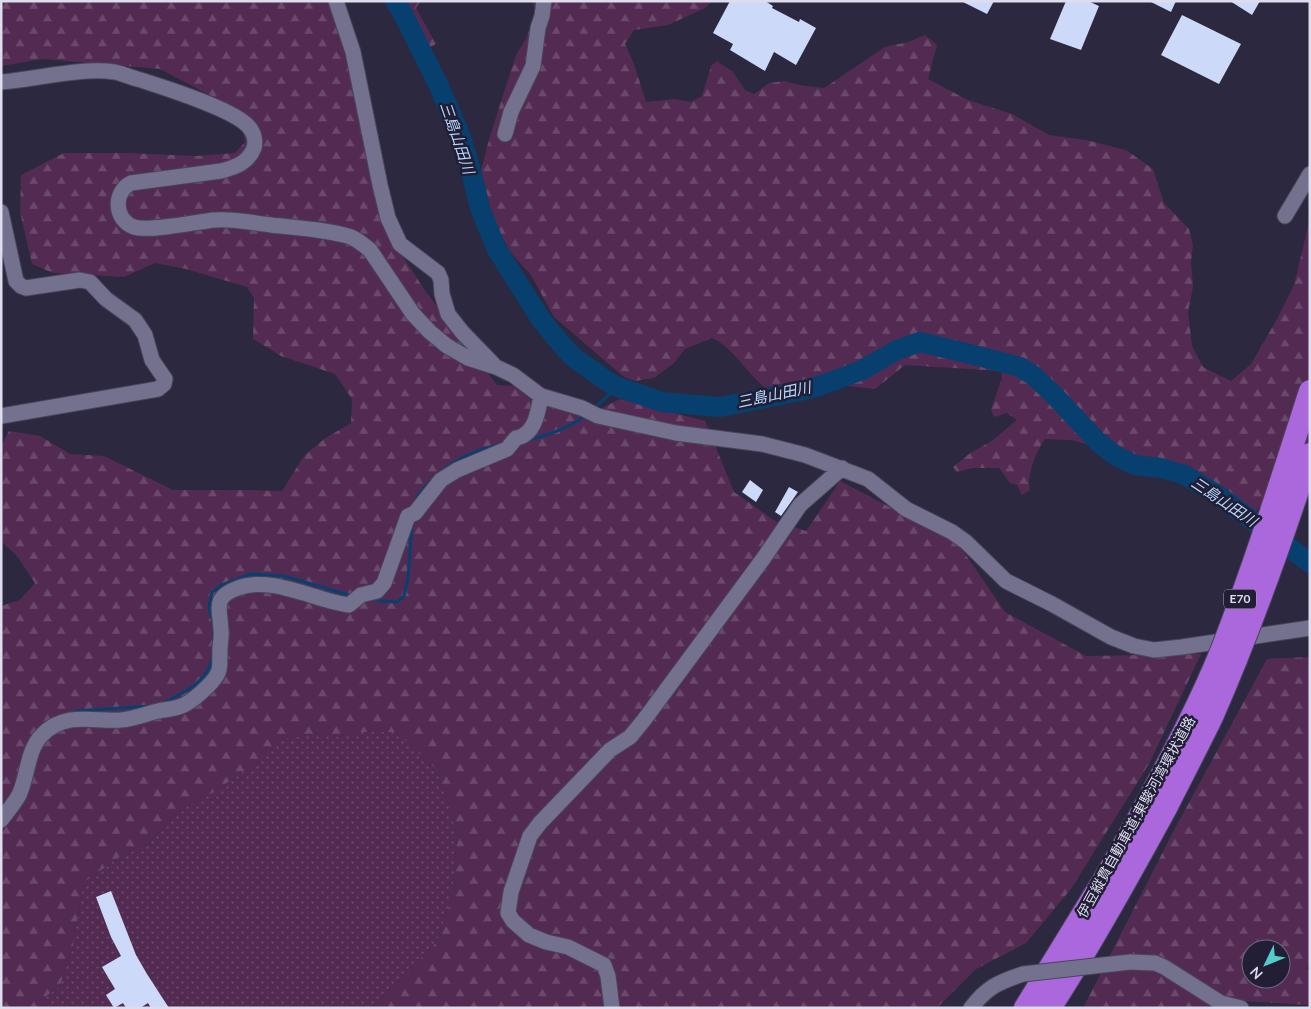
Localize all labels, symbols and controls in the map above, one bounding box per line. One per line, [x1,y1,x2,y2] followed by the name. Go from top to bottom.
[437,99,479,178] water label: 三島山田川
[735,377,814,411] water label: 三島山田川
[1188,473,1262,531] water label: 三島山田川
[1224,590,1256,608] road number: E70
[1073,713,1198,920] street label: 伊豆縦貫自動車道;東駿河湾環状道路
[1241,939,1291,989] north arrow
[1246,963,1266,983] text: N

